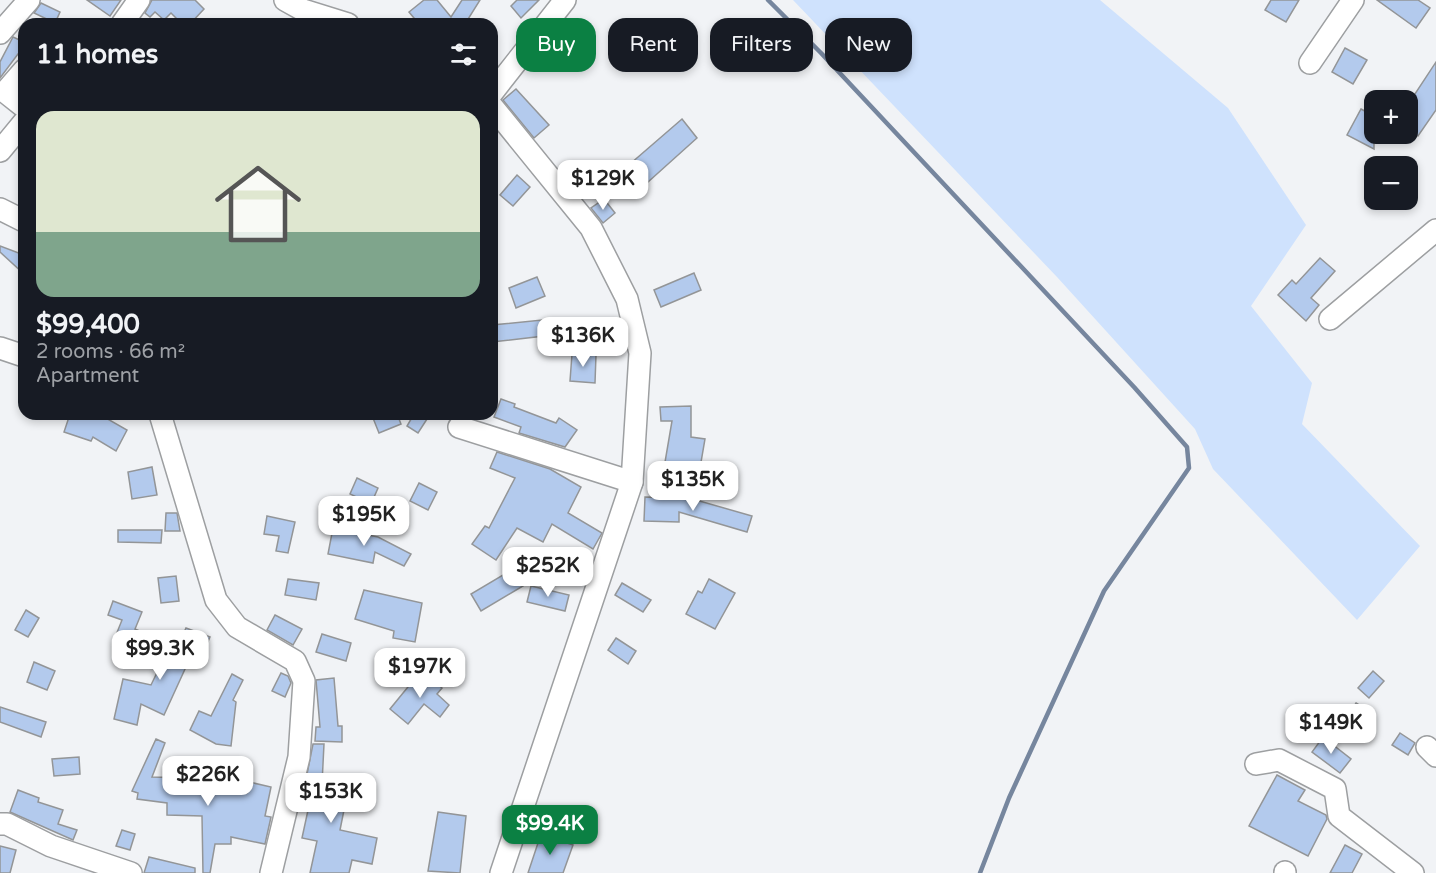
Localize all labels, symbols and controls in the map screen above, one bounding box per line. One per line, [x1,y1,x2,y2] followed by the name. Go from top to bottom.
[516,18,596,72] chip: Buy
[608,18,698,72] chip: Rent
[710,18,813,72] chip: Filters
[825,18,912,72] chip: New
[447,38,480,71] icon: filters
[36,39,158,70] text: 11 homes
[1364,90,1418,210] map controls
[1364,90,1418,144] button: +
[204,150,312,258] icon: home
[1364,156,1418,210] button: −
[561,160,645,211] pin: $129K
[571,167,635,191] text: $129K
[36,309,140,340] text: $99,400
[541,317,625,368] pin: $136K
[551,324,615,348] text: $136K
[36,340,185,364] text: 2 rooms · 66 m²
[36,364,139,388] text: Apartment
[651,461,735,512] pin: $135K
[661,468,725,492] text: $135K
[322,496,406,547] pin: $195K
[332,503,396,527] text: $195K
[506,547,590,598] pin: $252K
[516,554,580,578] text: $252K
[111,630,209,681] pin: $99.3K
[126,637,194,661] text: $99.3K
[378,648,462,699] pin: $197K
[388,655,452,679] text: $197K
[1289,704,1373,755] pin: $149K
[1299,711,1363,735] text: $149K
[166,756,250,807] pin: $226K
[176,763,240,787] text: $226K
[289,773,373,824] pin: $153K
[299,780,363,804] text: $153K
[501,805,599,856] pin: $99.4K
[516,812,584,836] text: $99.4K

